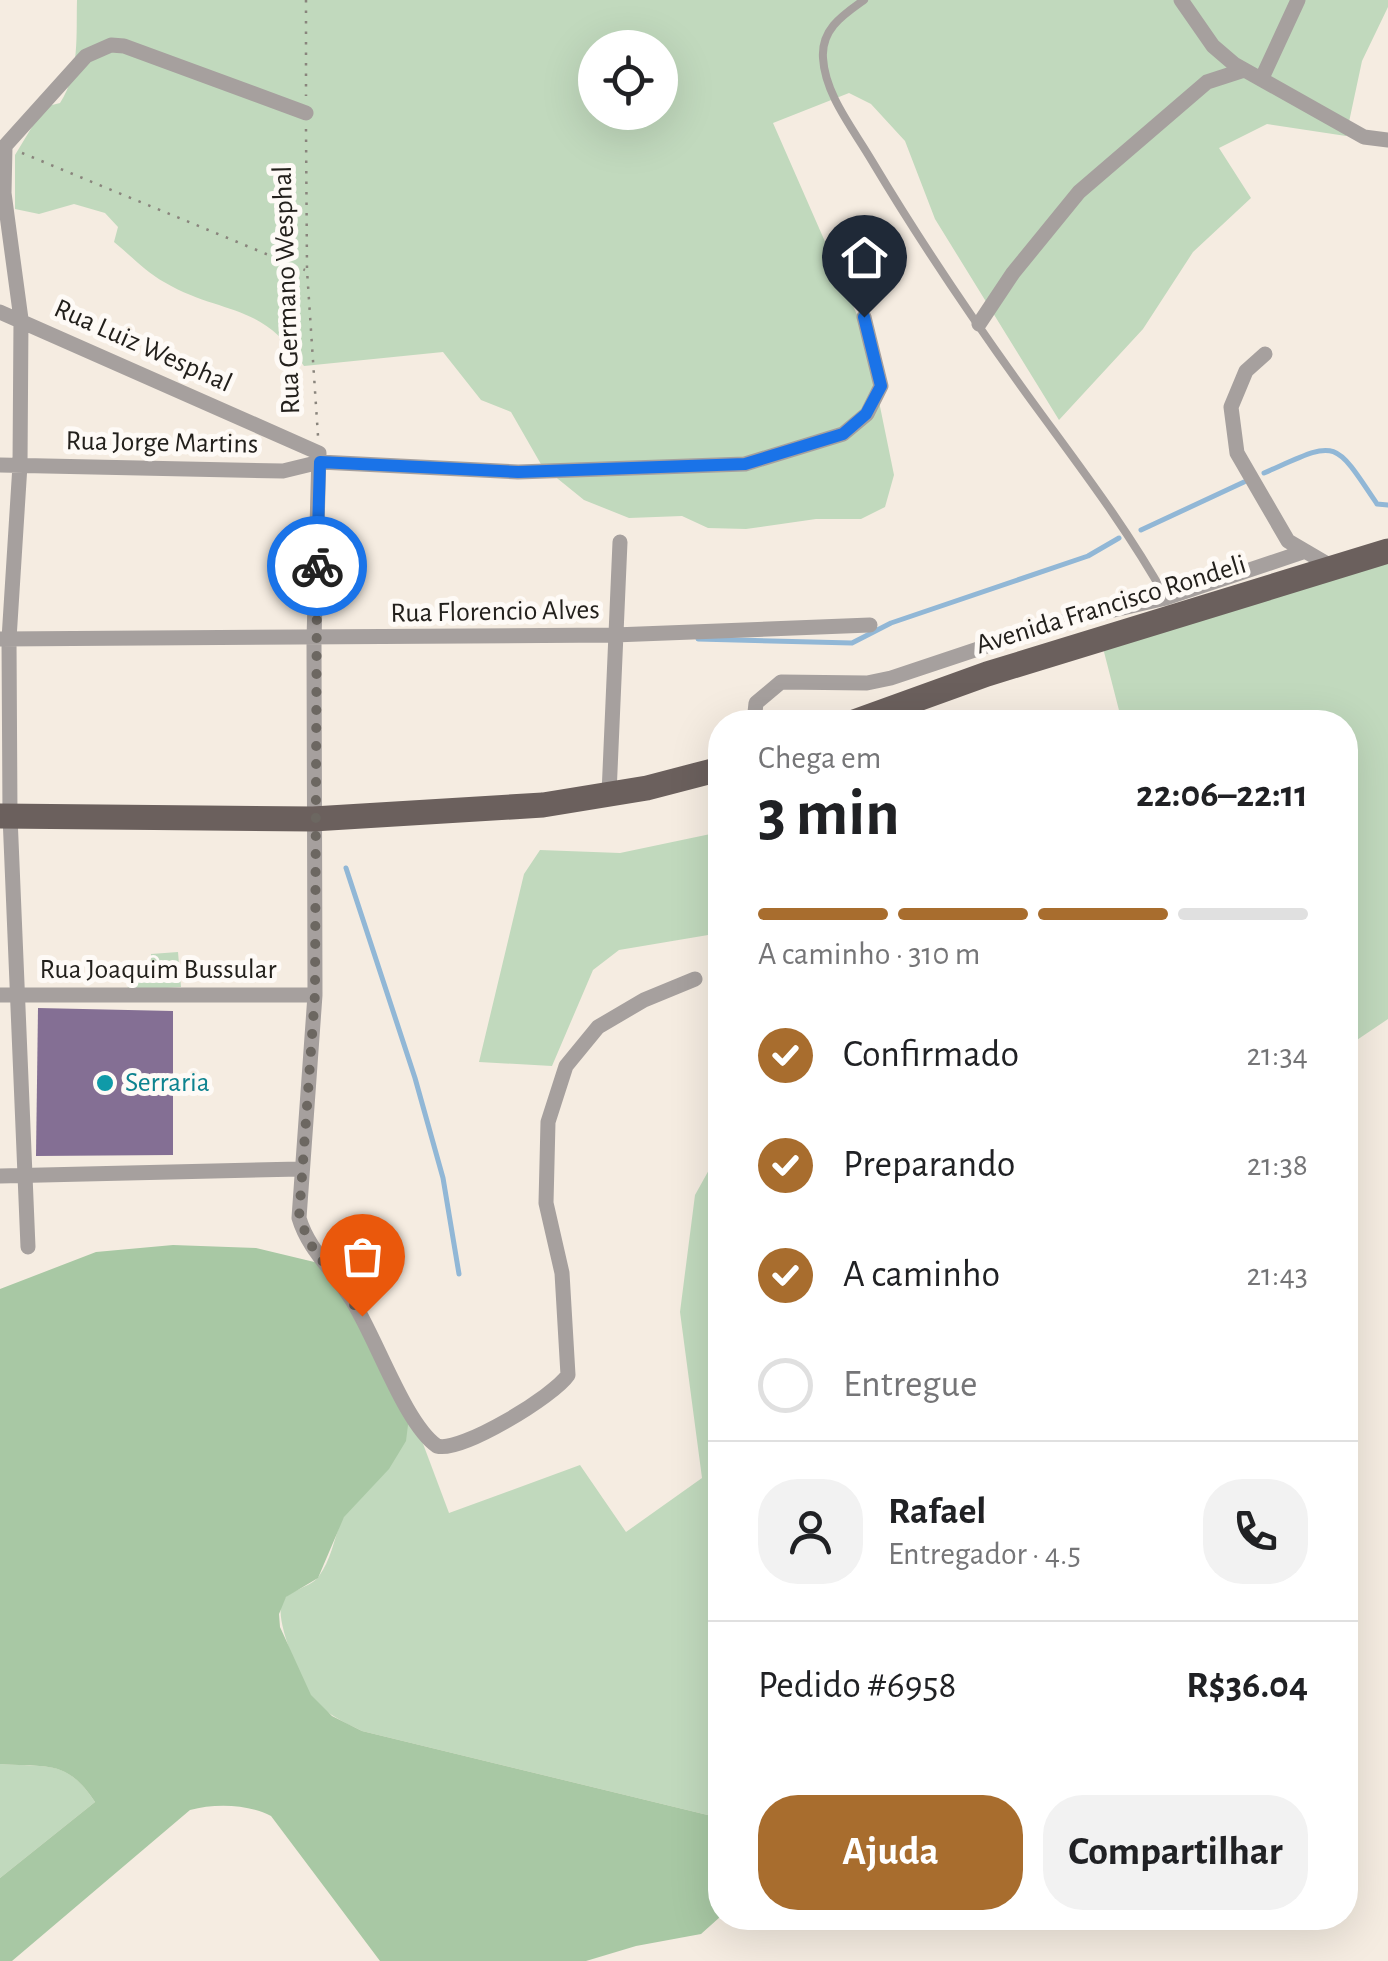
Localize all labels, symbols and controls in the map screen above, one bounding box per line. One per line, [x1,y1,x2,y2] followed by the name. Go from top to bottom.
[578,30,678,130] map controls
[578,30,678,130] button: locate
[269,165,305,415] street label: Rua Germano Wesphal
[822,215,907,318] pin
[837,230,892,285] icon: home
[50,294,236,398] street label: Rua Luiz Wesphal
[65,427,259,459] street label: Rua Jorge Martins
[267,516,367,616] courier
[290,539,345,594] icon: bike
[973,551,1249,659] street label: Avenida Francisco Rondeli
[390,596,600,628] street label: Rua Florencio Alves
[758,742,881,774] text: Chega em
[1136,776,1308,814] text: 22:06–22:11
[758,782,900,847] text: 3 min
[758,938,980,970] text: A caminho · 310 m
[40,956,276,984] street label: Rua Joaquim Bussular
[758,1028,813,1083] icon: check
[843,1036,1019,1074] text: Confirmado
[1247,1039,1308,1071] text: 21:34
[125,1069,210,1097] place label: Serraria
[94,1072,116,1094] marker: Serraria
[758,1138,813,1193] icon: check
[843,1146,1016,1184] text: Preparando
[1247,1149,1308,1181] text: 21:38
[320,1214,405,1317] pin
[335,1229,390,1284] icon: bag
[758,1248,813,1303] icon: check
[843,1256,1000,1294] text: A caminho
[1247,1259,1308,1291] text: 21:43
[843,1366,977,1404] text: Entregue
[758,1479,863,1584] button: person
[1203,1479,1308,1584] button: phone
[888,1493,986,1531] text: Rafael
[888,1538,1081,1570] text: Entregador · 4.5
[758,1667,956,1705] text: Pedido #6958
[1186,1667,1308,1705] text: R$36.04
[758,1795,1023,1910] button: Ajuda
[1043,1795,1308,1910] button: Compartilhar

